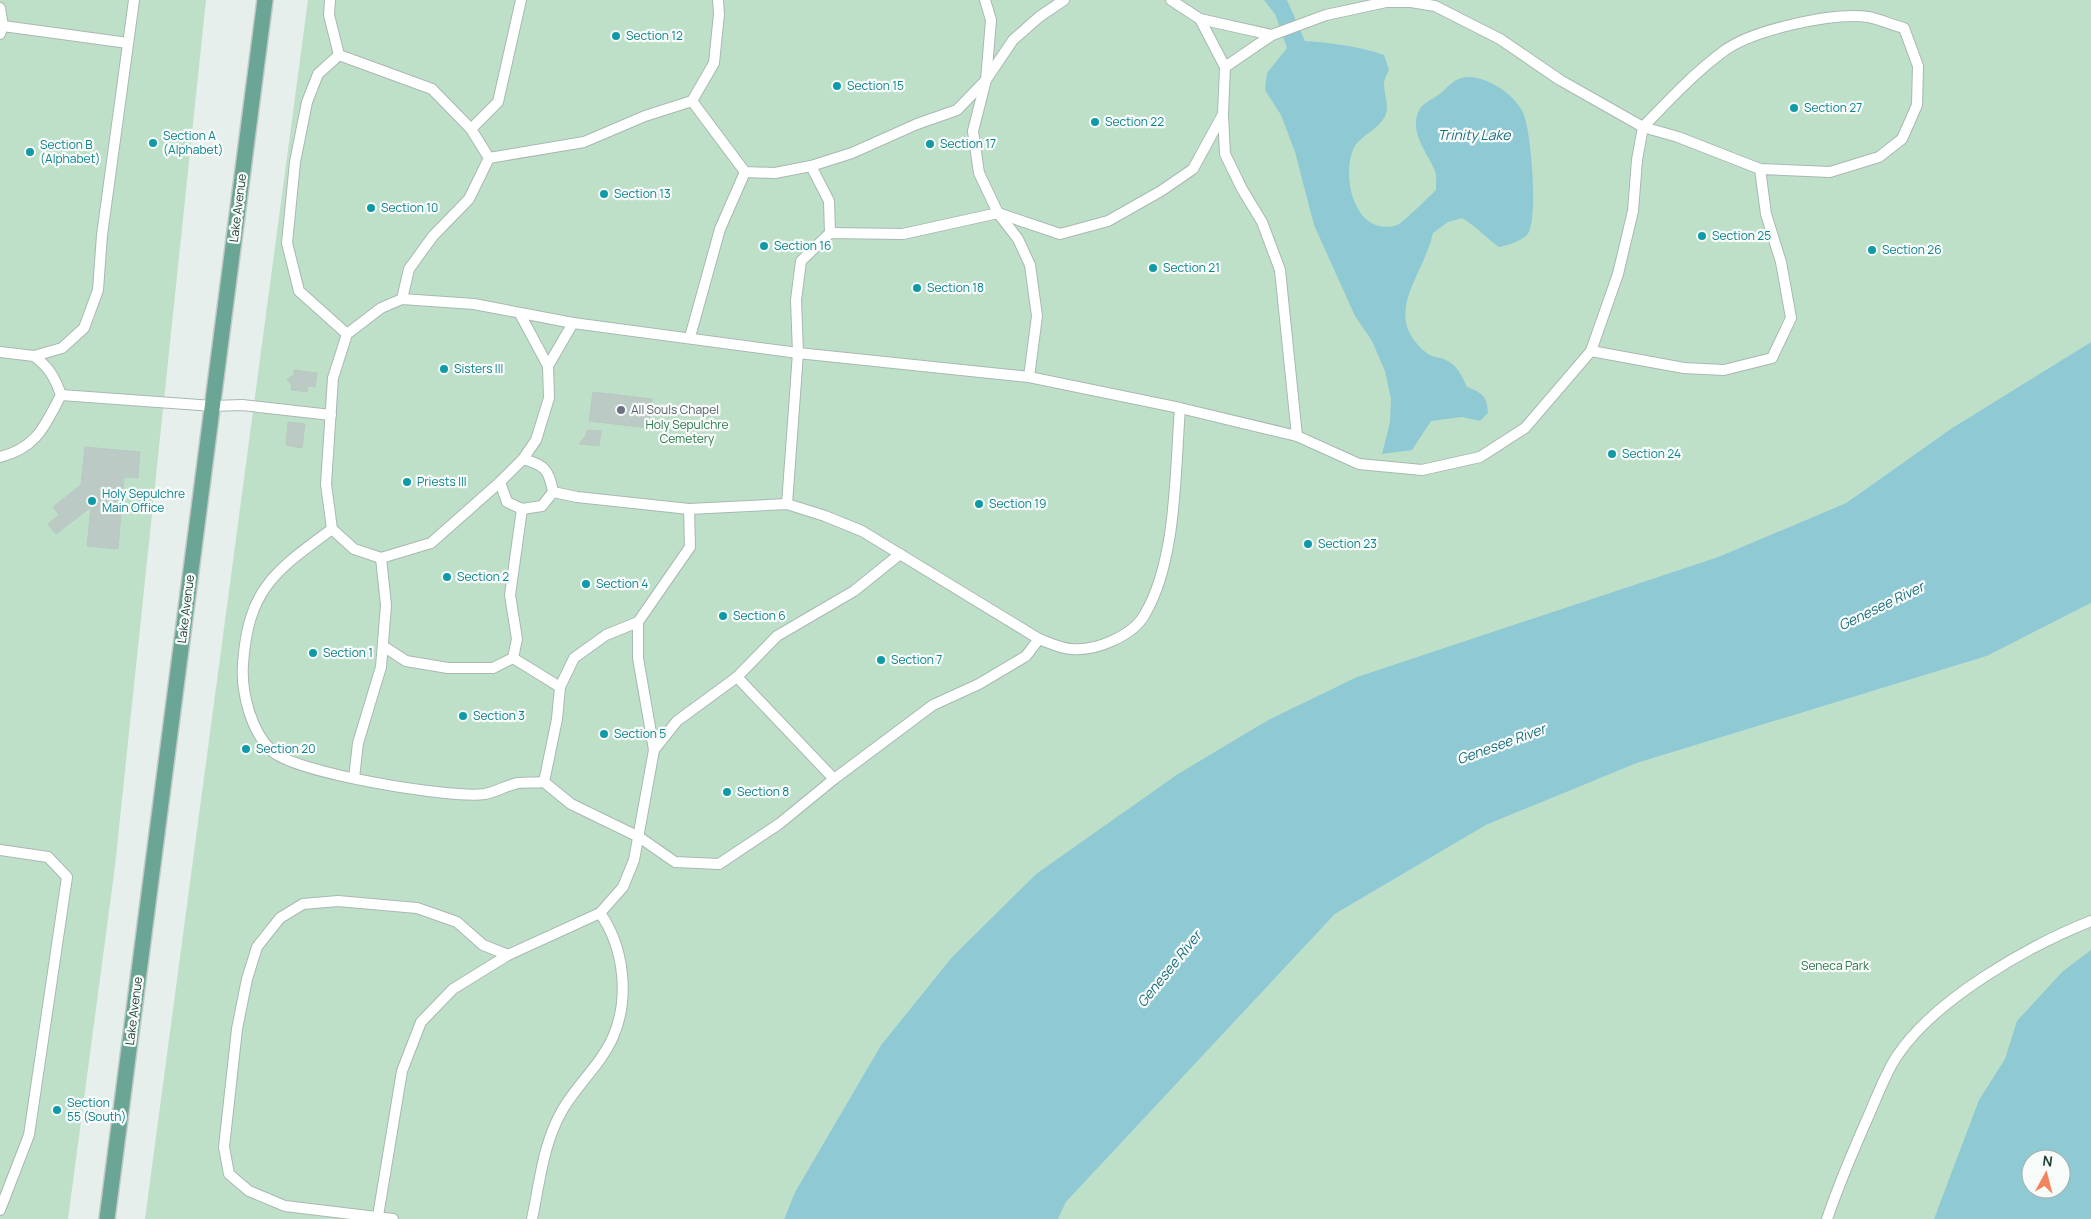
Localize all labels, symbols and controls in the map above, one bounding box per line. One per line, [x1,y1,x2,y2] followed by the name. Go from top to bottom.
[626,27,683,44] place label: Section 12
[610,30,622,42] marker: Section 12
[847,77,904,94] place label: Section 15
[831,80,843,92] marker: Section 15
[1804,99,1862,116] place label: Section 27
[1788,102,1800,114] marker: Section 27
[1105,113,1164,130] place label: Section 22
[1089,116,1101,128] marker: Section 22
[1437,125,1511,144] water label: Trinity Lake
[163,127,223,158] place label: Section A (Alphabet)
[940,135,996,152] place label: Section 17
[40,136,100,167] place label: Section B (Alphabet)
[147,137,159,149] marker: Section A (Alphabet)
[924,138,936,150] marker: Section 17
[24,146,36,158] marker: Section B (Alphabet)
[225,173,250,243] street label: Lake Avenue
[614,185,671,202] place label: Section 13
[598,188,610,200] marker: Section 13
[381,199,438,216] place label: Section 10
[365,202,377,214] marker: Section 10
[1712,227,1771,244] place label: Section 25
[1696,230,1708,242] marker: Section 25
[774,237,831,254] place label: Section 16
[758,240,770,252] marker: Section 16
[1882,241,1942,258] place label: Section 26
[1866,244,1878,256] marker: Section 26
[1163,259,1220,276] place label: Section 21
[1147,262,1159,274] marker: Section 21
[927,279,984,296] place label: Section 18
[911,282,923,294] marker: Section 18
[454,360,503,377] place label: Sisters III
[438,363,450,375] marker: Sisters III
[631,401,719,418] place label: All Souls Chapel
[615,404,627,416] marker: All Souls Chapel
[645,416,729,447] park label: Holy Sepulchre Cemetery
[1622,445,1681,462] place label: Section 24
[1606,448,1618,460] marker: Section 24
[417,473,467,490] place label: Priests III
[401,476,413,488] marker: Priests III
[102,485,185,516] place label: Holy Sepulchre Main Office
[86,495,98,507] marker: Holy Sepulchre Main Office
[989,495,1046,512] place label: Section 19
[973,498,985,510] marker: Section 19
[1318,535,1377,552] place label: Section 23
[1302,538,1314,550] marker: Section 23
[457,568,509,585] place label: Section 2
[441,571,453,583] marker: Section 2
[173,574,198,644] street label: Lake Avenue
[596,575,648,592] place label: Section 4
[1835,576,1928,634] water label: Genesee River
[580,578,592,590] marker: Section 4
[733,607,786,624] place label: Section 6
[717,610,729,622] marker: Section 6
[323,644,373,661] place label: Section 1
[307,647,319,659] marker: Section 1
[891,651,942,668] place label: Section 7
[875,654,887,666] marker: Section 7
[473,707,525,724] place label: Section 3
[457,710,469,722] marker: Section 3
[1454,718,1550,768] water label: Genesee River
[614,725,666,742] place label: Section 5
[598,728,610,740] marker: Section 5
[256,740,315,757] place label: Section 20
[240,743,252,755] marker: Section 20
[737,783,789,800] place label: Section 8
[721,786,733,798] marker: Section 8
[1132,925,1206,1011] water label: Genesee River
[1801,957,1870,974] park label: Seneca Park
[121,976,146,1046] street label: Lake Avenue
[67,1094,126,1125] place label: Section 55 (South)
[51,1104,63,1116] marker: Section 55 (South)
[2021,1149,2071,1199] north arrow
[2041,1151,2054,1171] text: N

